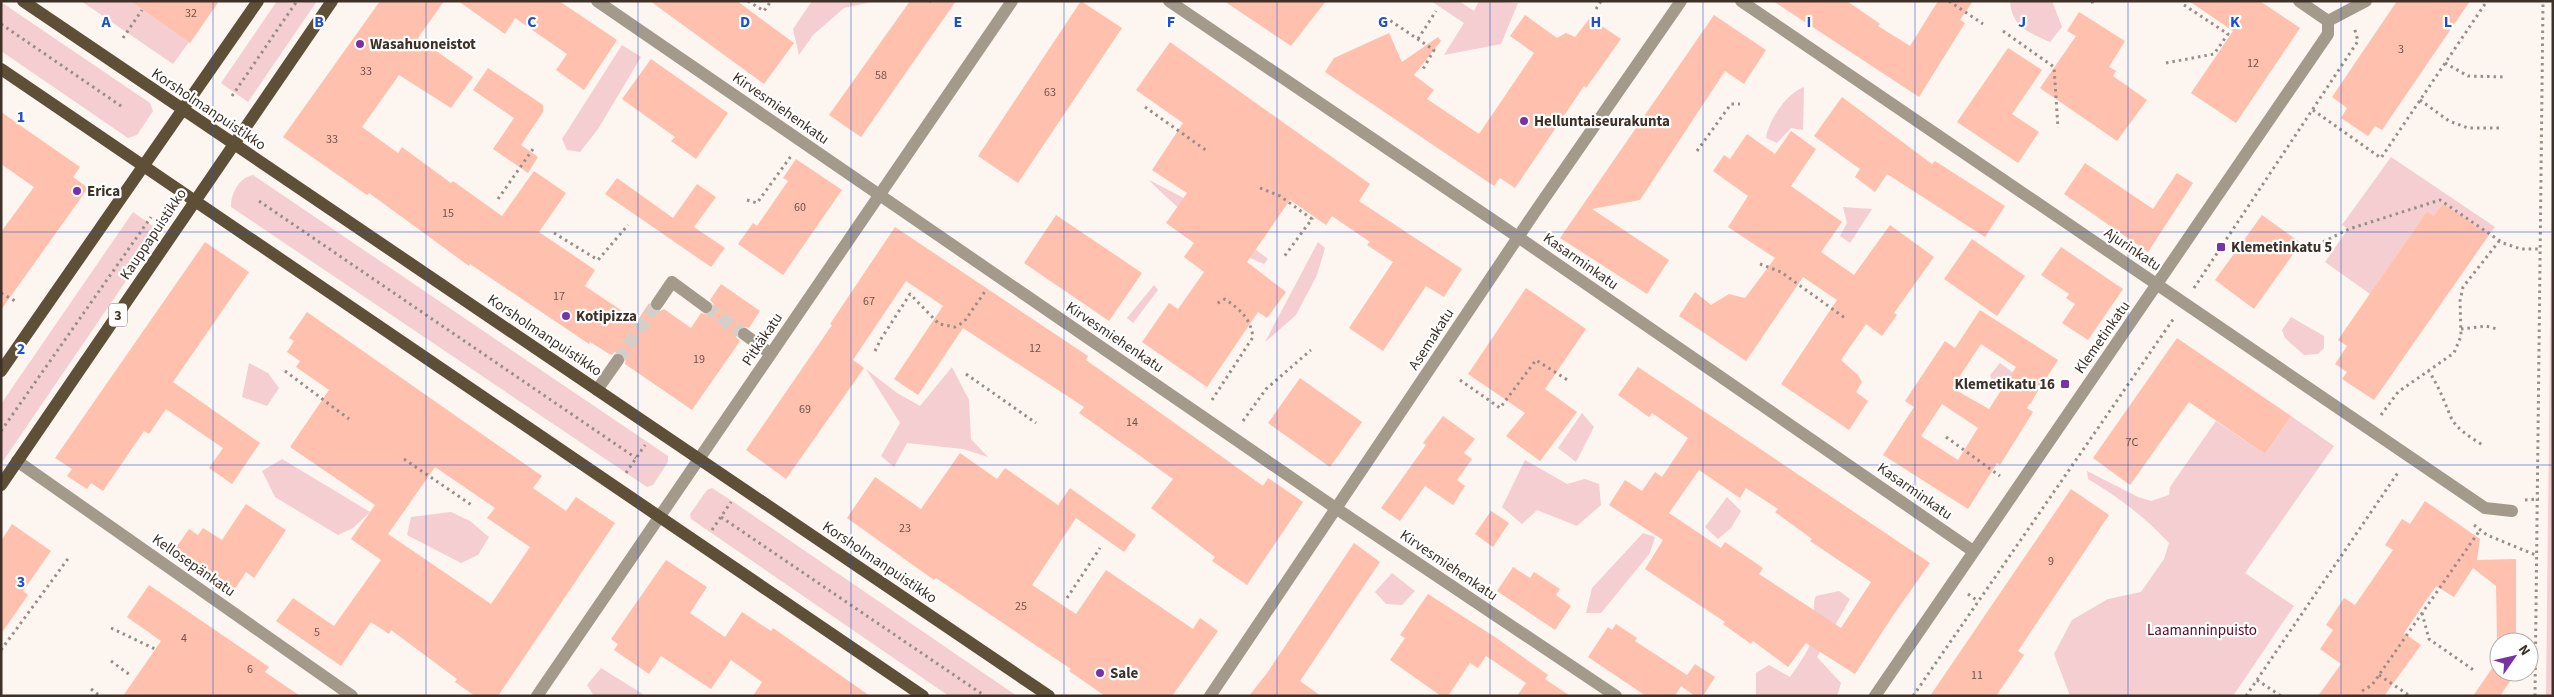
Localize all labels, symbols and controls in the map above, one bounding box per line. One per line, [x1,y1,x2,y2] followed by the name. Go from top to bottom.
[185,5,197,22] house number: 32
[100,11,111,33] text: A
[314,11,324,33] text: B
[527,11,537,33] text: C
[740,11,750,33] text: D
[954,11,962,33] text: E
[1167,11,1175,33] text: F
[1378,11,1388,33] text: G
[1591,11,1601,33] text: H
[1807,11,1811,33] text: I
[2018,11,2026,33] text: J
[2230,11,2240,33] text: K
[2444,11,2452,33] text: L
[370,34,476,55] place label: Wasahuoneistot
[354,38,366,50] marker: Wasahuoneistot
[2398,41,2404,58] house number: 3
[2247,55,2259,72] house number: 12
[147,63,270,156] street label: Korsholmanpuistikko
[360,63,372,80] house number: 33
[728,67,833,150] street label: Kirvesmiehenkatu
[875,67,887,84] house number: 58
[1044,84,1056,101] house number: 63
[17,106,25,128] text: 1
[1534,111,1670,132] place label: Helluntaiseurakunta
[1518,115,1530,127] marker: Helluntaiseurakunta
[326,131,338,148] house number: 33
[87,181,120,202] place label: Erica
[115,184,192,284] street label: Kauppapuistikko
[71,185,83,197] marker: Erica
[794,199,806,216] house number: 60
[442,205,454,222] house number: 15
[2100,223,2166,276] street label: Ajurinkatu
[1539,228,1623,295] street label: Kasarminkatu
[2231,237,2332,258] place label: Klemetinkatu 5
[2215,241,2227,253] marker: Klemetinkatu 5
[553,288,565,305] house number: 17
[483,289,606,382] street label: Korsholmanpuistikko
[863,293,875,310] house number: 67
[1062,297,1168,378] street label: Kirvesmiehenkatu
[2070,297,2135,378] street label: Klemetinkatu
[109,304,127,326] road number: 3
[1404,304,1459,374] street label: Asemakatu
[576,306,637,327] place label: Kotipizza
[737,309,788,370] street label: Pitkäkatu
[560,310,572,322] marker: Kotipizza
[17,338,25,360] text: 2
[1029,340,1041,357] house number: 12
[693,351,705,368] house number: 19
[1955,374,2055,395] place label: Klemetikatu 16
[2059,378,2071,390] marker: Klemetikatu 16
[799,401,811,418] house number: 69
[1126,414,1138,431] house number: 14
[2126,434,2139,451] house number: 7C
[1873,458,1957,525] street label: Kasarminkatu
[818,516,941,609] street label: Korsholmanpuistikko
[899,520,911,537] house number: 23
[1396,525,1502,606] street label: Kirvesmiehenkatu
[148,529,240,602] street label: Kellosepänkatu
[2048,553,2054,570] house number: 9
[17,571,25,593] text: 3
[1015,598,1027,615] house number: 25
[2147,620,2257,641] park label: Laamanninpuisto
[314,624,320,641] house number: 5
[181,630,187,647] house number: 4
[2489,632,2539,682] north arrow
[2513,641,2535,660] text: N
[247,661,253,678] house number: 6
[1110,663,1139,684] place label: Sale
[1094,667,1106,679] marker: Sale
[1971,667,1983,684] house number: 11

